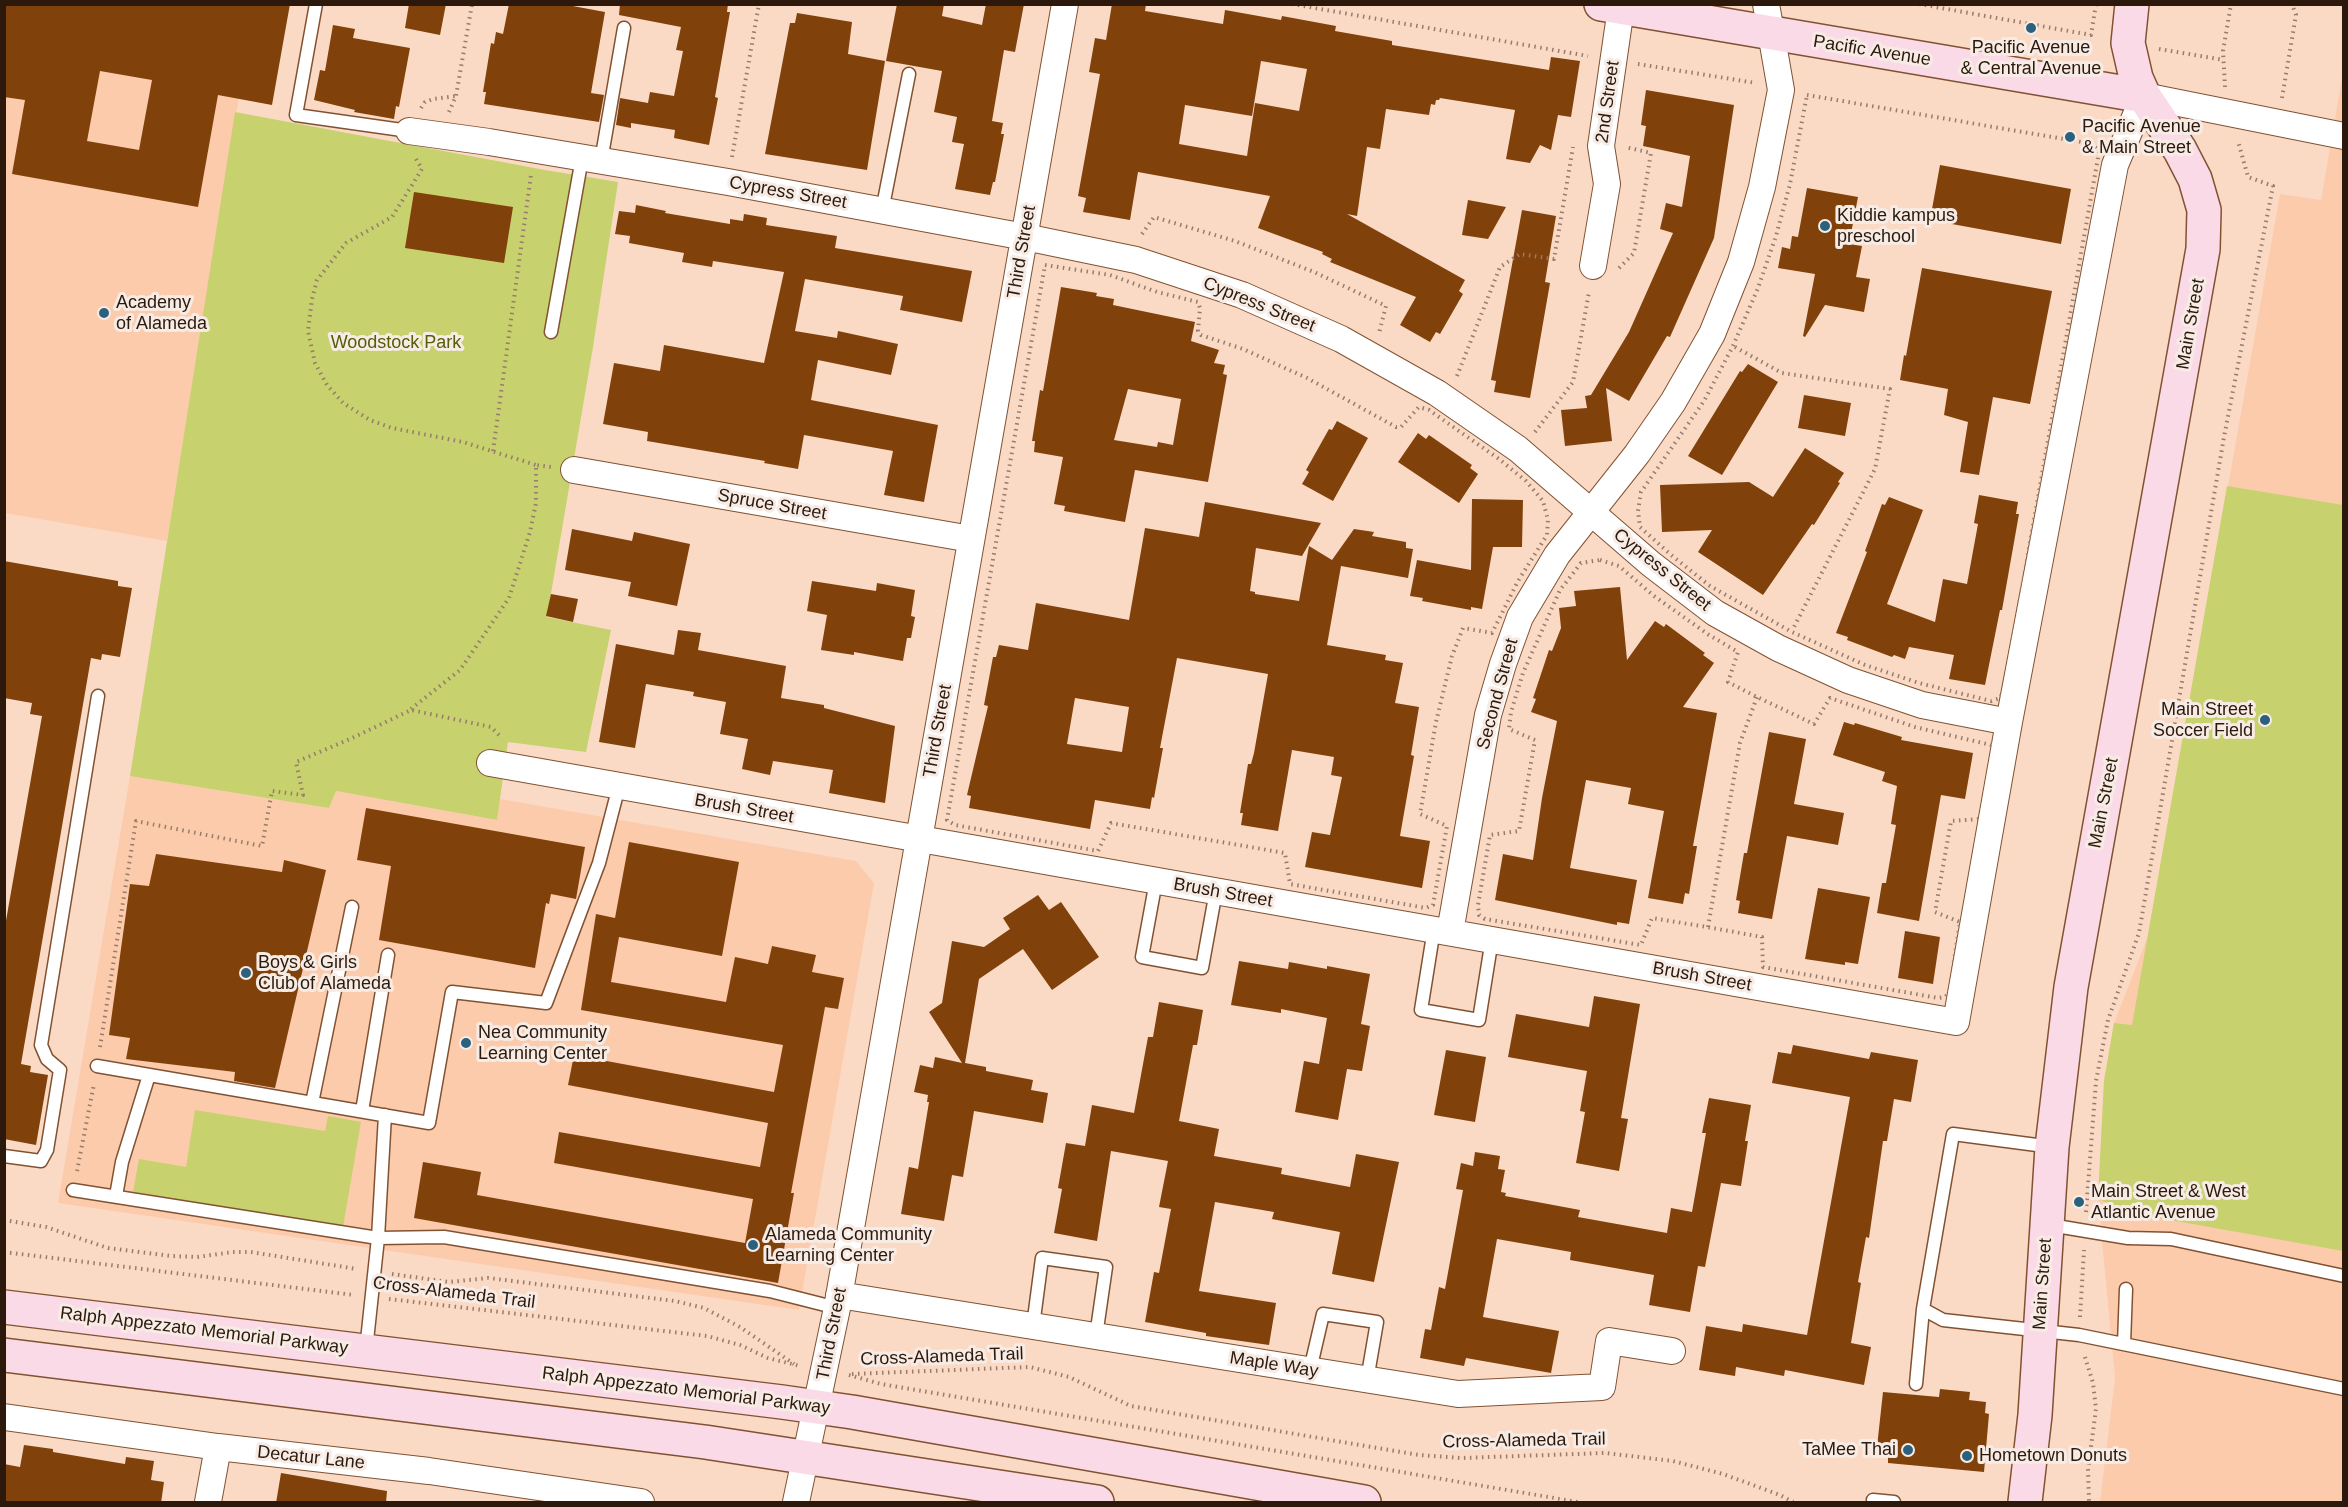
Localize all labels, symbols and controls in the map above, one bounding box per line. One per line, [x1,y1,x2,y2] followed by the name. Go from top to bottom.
[2024,21,2038,35] marker: Pacific Avenue & Central Avenue
[1812,31,1932,71] street label: Pacific Avenue
[1961,37,2101,80] place label: Pacific Avenue & Central Avenue
[1592,59,1624,145] street label: 2nd Street
[2082,116,2201,158] place label: Pacific Avenue & Main Street
[2063,130,2077,144] marker: Pacific Avenue & Main Street
[728,172,848,214] street label: Cypress Street
[1003,204,1041,300] street label: Third Street
[1837,205,1955,248] place label: Kiddie kampus preschool
[1818,219,1832,233] marker: Kiddie kampus preschool
[1200,273,1318,337] street label: Cypress Street
[2172,277,2210,371] street label: Main Street
[116,292,207,334] place label: Academy of Alameda
[97,306,111,320] marker: Academy of Alameda
[331,332,461,354] park label: Woodstock Park
[716,485,828,525] street label: Spruce Street
[1609,524,1715,616] street label: Cypress Street
[1473,636,1523,752] street label: Second Street
[919,683,957,779] street label: Third Street
[2153,699,2253,742] place label: Main Street Soccer Field
[2258,713,2272,727] marker: Main Street Soccer Field
[2085,756,2123,850] street label: Main Street
[693,790,795,828] street label: Brush Street
[1172,874,1274,912] street label: Brush Street
[258,952,391,994] place label: Boys & Girls Club of Alameda
[1651,958,1753,996] street label: Brush Street
[239,966,253,980] marker: Boys & Girls Club of Alameda
[478,1022,607,1064] place label: Nea Community Learning Center
[459,1036,473,1050] marker: Nea Community Learning Center
[2091,1181,2246,1224] place label: Main Street & West Atlantic Avenue
[2072,1195,2086,1209] marker: Main Street & West Atlantic Avenue
[765,1224,932,1266] place label: Alameda Community Learning Center
[2029,1237,2057,1331] street label: Main Street
[746,1238,760,1252] marker: Alameda Community Learning Center
[372,1272,536,1314] street label: Cross-Alameda Trail
[812,1286,852,1382] street label: Third Street
[59,1303,349,1359] street label: Ralph Appezzato Memorial Parkway
[860,1343,1024,1371] street label: Cross-Alameda Trail
[1228,1347,1320,1383] street label: Maple Way
[541,1363,831,1419] street label: Ralph Appezzato Memorial Parkway
[1442,1429,1606,1453] street label: Cross-Alameda Trail
[1802,1439,1896,1461] place label: TaMee Thai
[256,1442,366,1474] street label: Decatur Lane
[1901,1443,1915,1457] marker: TaMee Thai
[1979,1445,2127,1467] place label: Hometown Donuts
[1960,1449,1974,1463] marker: Hometown Donuts

